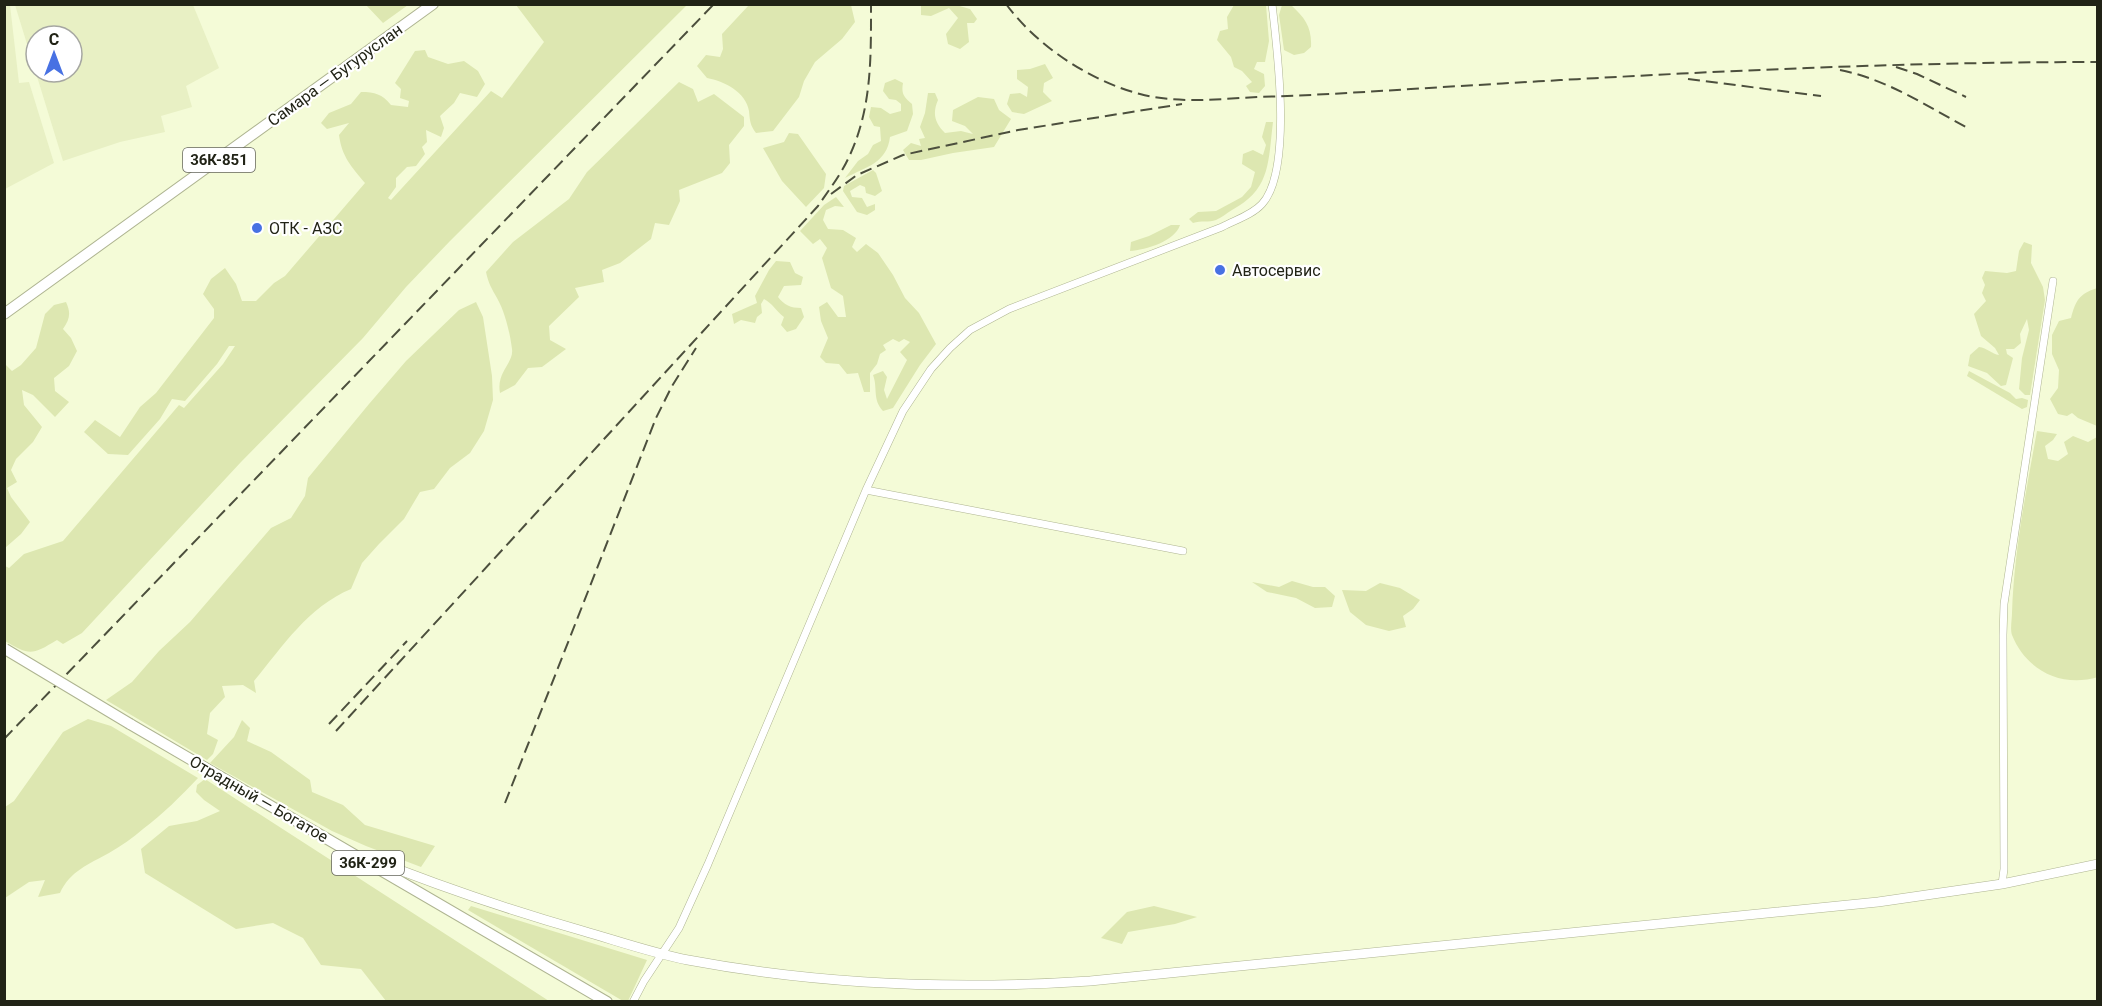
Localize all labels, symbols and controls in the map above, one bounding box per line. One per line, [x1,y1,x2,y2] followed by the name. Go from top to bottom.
[264,20,406,130] street label: Самара — Бугуруслан
[24,24,84,84] north arrow
[49,30,59,49] text: С
[183,148,255,172] road number: 36К-851
[269,219,342,238] place label: ОТК - АЗС
[250,221,264,235] marker: ОТК - АЗС
[1232,261,1321,280] place label: Автосервис
[1213,263,1227,277] marker: Автосервис
[186,752,332,846] street label: Отрадный — Богатое
[332,851,404,875] road number: 36К-299

